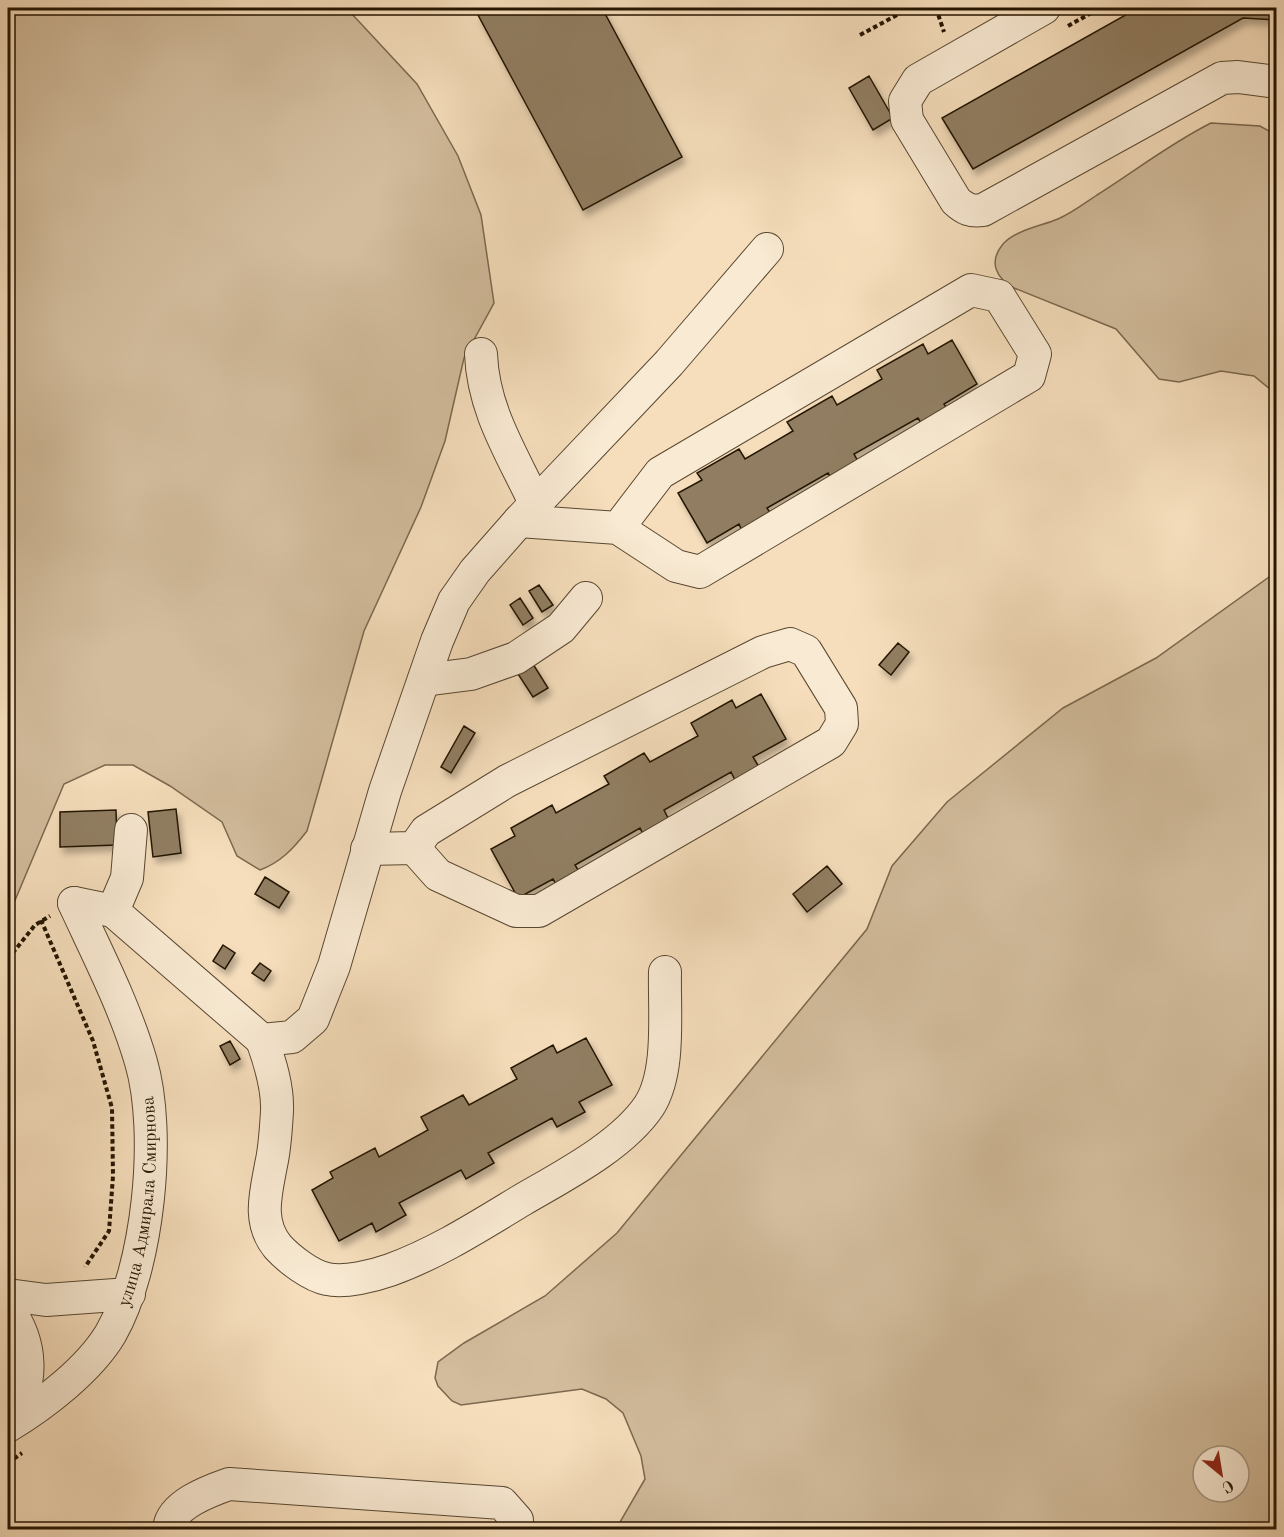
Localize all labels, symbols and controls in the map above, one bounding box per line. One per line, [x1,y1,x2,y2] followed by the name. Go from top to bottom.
[115,1095,160,1309] street label: улица Адмирала Смирнова
[1191,1444,1251,1504] north arrow
[1219,1476,1236,1495] text: С

